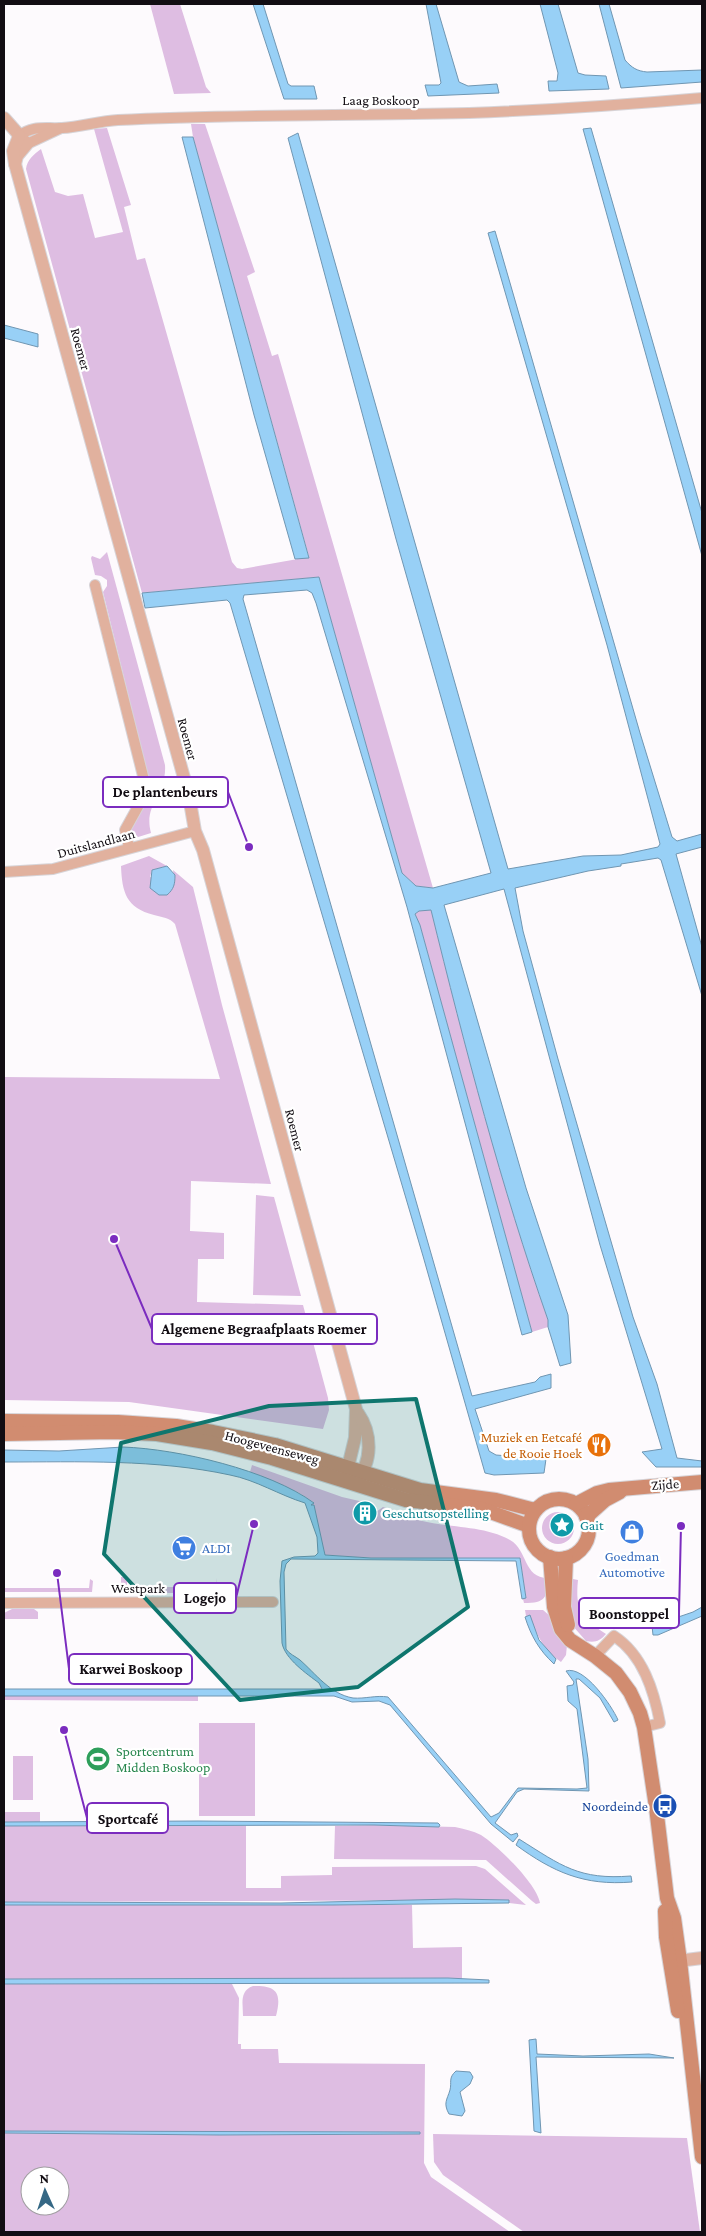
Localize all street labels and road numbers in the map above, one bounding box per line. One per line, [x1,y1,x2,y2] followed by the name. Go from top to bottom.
[342,92,420,108] street label: Laag Boskoop
[68,326,94,372] street label: Roemer
[175,716,201,762] street label: Roemer
[55,825,137,861] street label: Duitslandlaan
[282,1107,308,1153] street label: Roemer
[223,1427,321,1467] street label: Hoogeveenseweg
[651,1475,680,1494] street label: Zijde
[111,1580,165,1596] street label: Westpark

